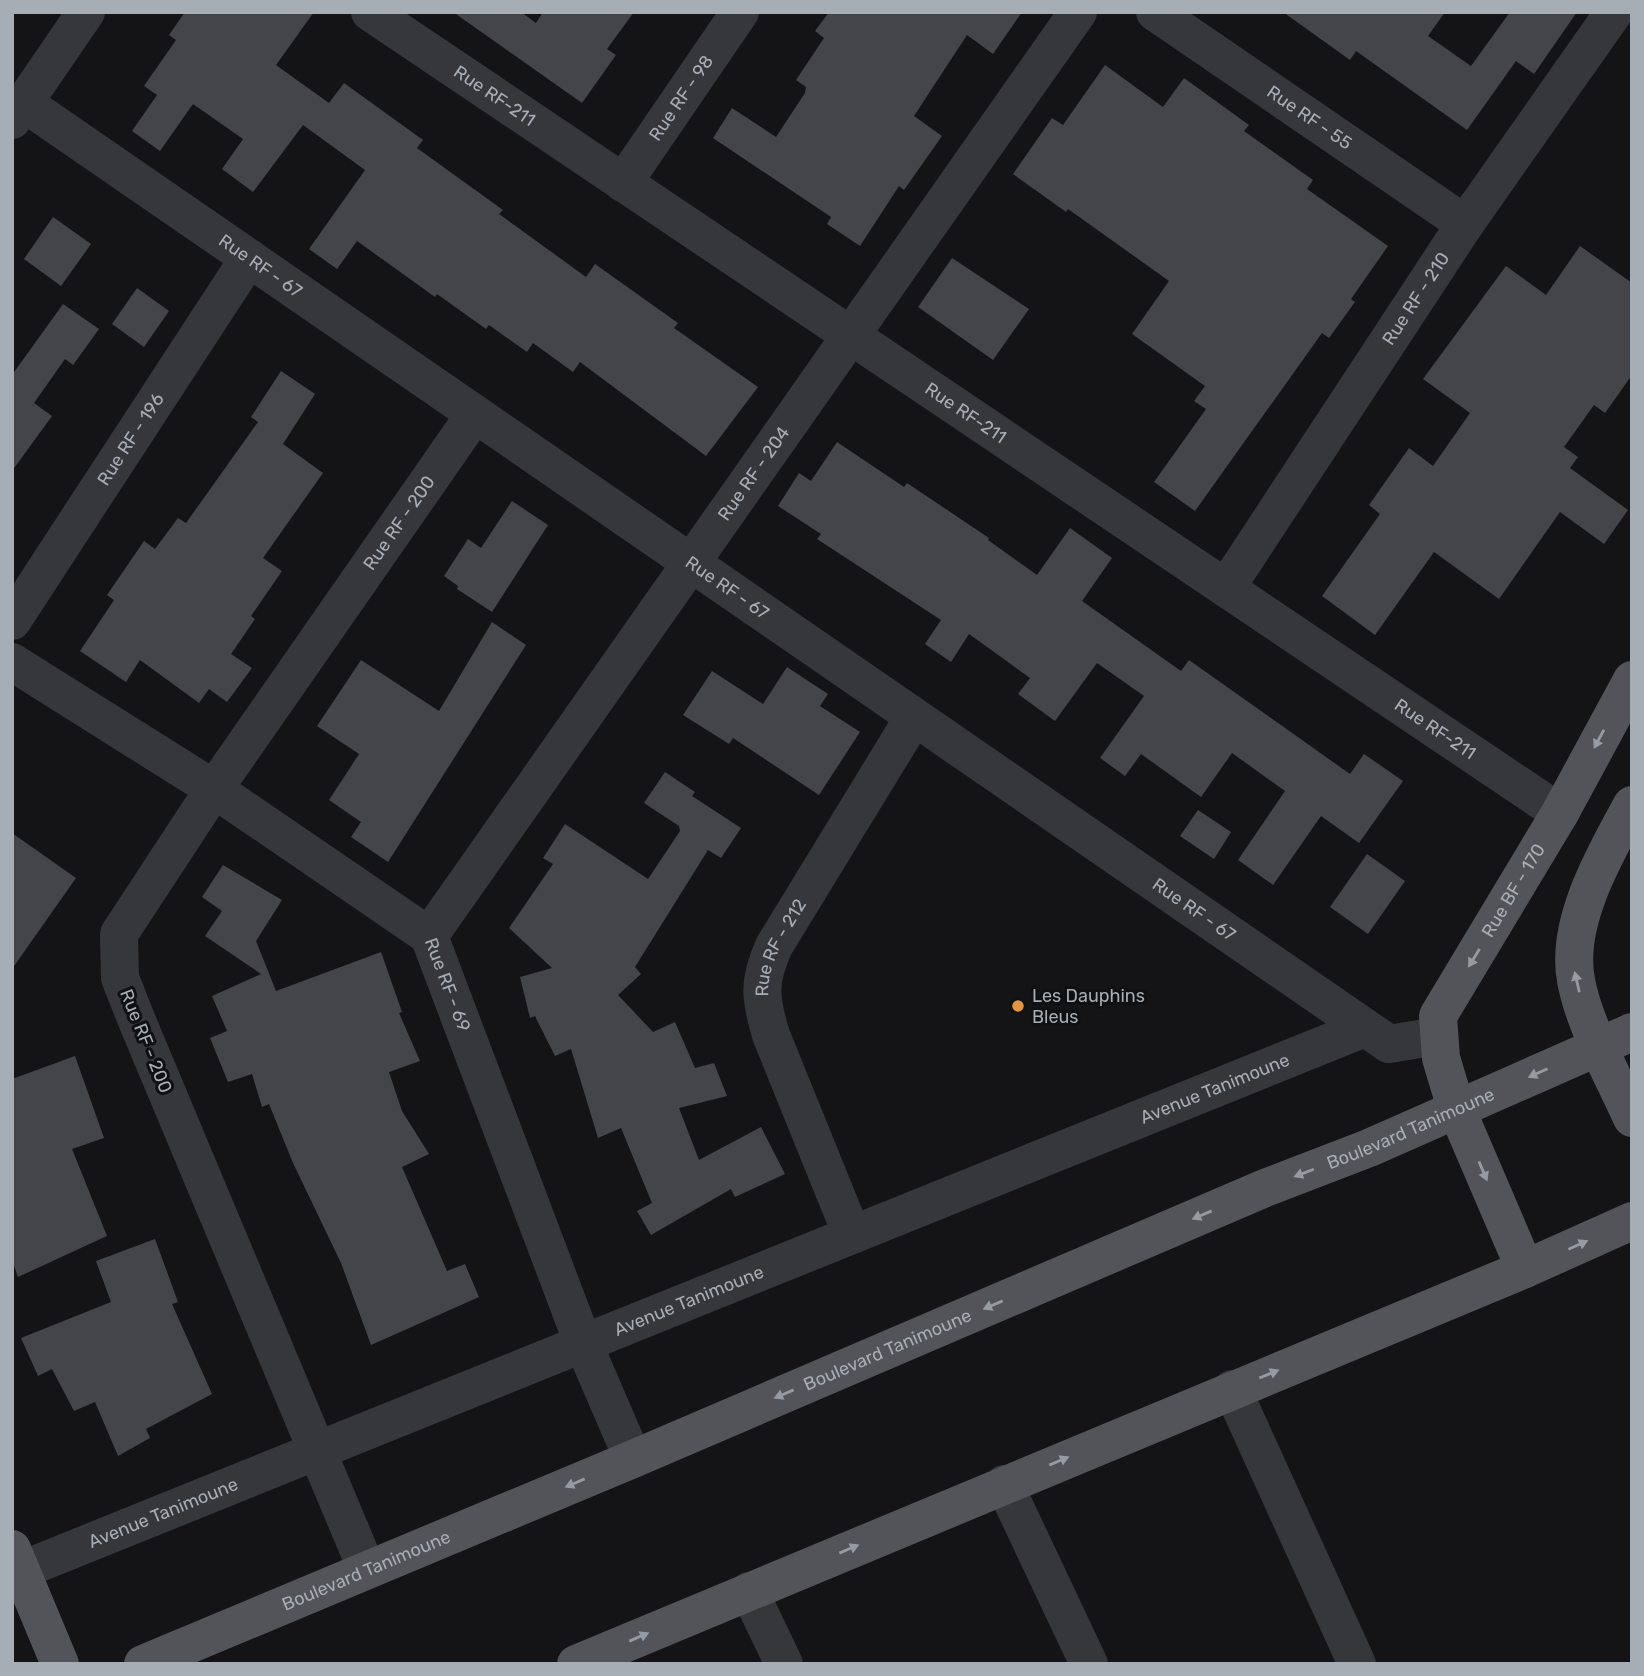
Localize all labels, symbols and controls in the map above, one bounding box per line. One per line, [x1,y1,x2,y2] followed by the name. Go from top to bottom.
[644,51,718,145] street label: Rue RF - 98
[450,61,539,131] street label: Rue RF-211
[1263,81,1356,154] street label: Rue RF - 55
[214,230,306,302] street label: Rue RF - 67
[1377,248,1454,349] street label: Rue RF - 210
[921,378,1010,448] street label: Rue RF-211
[92,389,169,490] street label: Rue RF - 196
[713,422,794,525] street label: Rue RF - 204
[359,471,440,574] street label: Rue RF - 200
[681,551,773,624] street label: Rue RF - 67
[1390,694,1480,764] street label: Rue RF-211
[1593,730,1605,749] one-way arrow
[1477,840,1550,941] street label: Rue BF - 170
[1148,873,1240,946] street label: Rue RF - 67
[751,895,811,997] street label: Rue RF - 212
[420,935,475,1034] street label: Rue RF - 69
[1467,948,1480,967] one-way arrow
[1571,970,1582,992] one-way arrow
[1032,985,1145,1028] place label: Les Dauphins Bleus
[115,986,177,1096] street label: Rue RF - 200
[1010,998,1026,1014] marker: Les Dauphins Bleus
[1137,1049,1293,1129] street label: Avenue Tanimoune
[1528,1067,1548,1079] one-way arrow
[1324,1083,1498,1174] street label: Boulevard Tanimoune
[1477,1161,1489,1181] one-way arrow
[1293,1168,1314,1179] one-way arrow
[1192,1210,1213,1221] one-way arrow
[1568,1239,1588,1251] one-way arrow
[611,1261,767,1341] street label: Avenue Tanimoune
[983,1300,1004,1311] one-way arrow
[800,1304,975,1396] street label: Boulevard Tanimoune
[1258,1368,1279,1379] one-way arrow
[773,1389,794,1400] one-way arrow
[1048,1455,1069,1466] one-way arrow
[85,1473,241,1553] street label: Avenue Tanimoune
[564,1478,585,1489] one-way arrow
[279,1526,454,1616] street label: Boulevard Tanimoune
[838,1543,859,1554] one-way arrow
[629,1631,649,1643] one-way arrow

